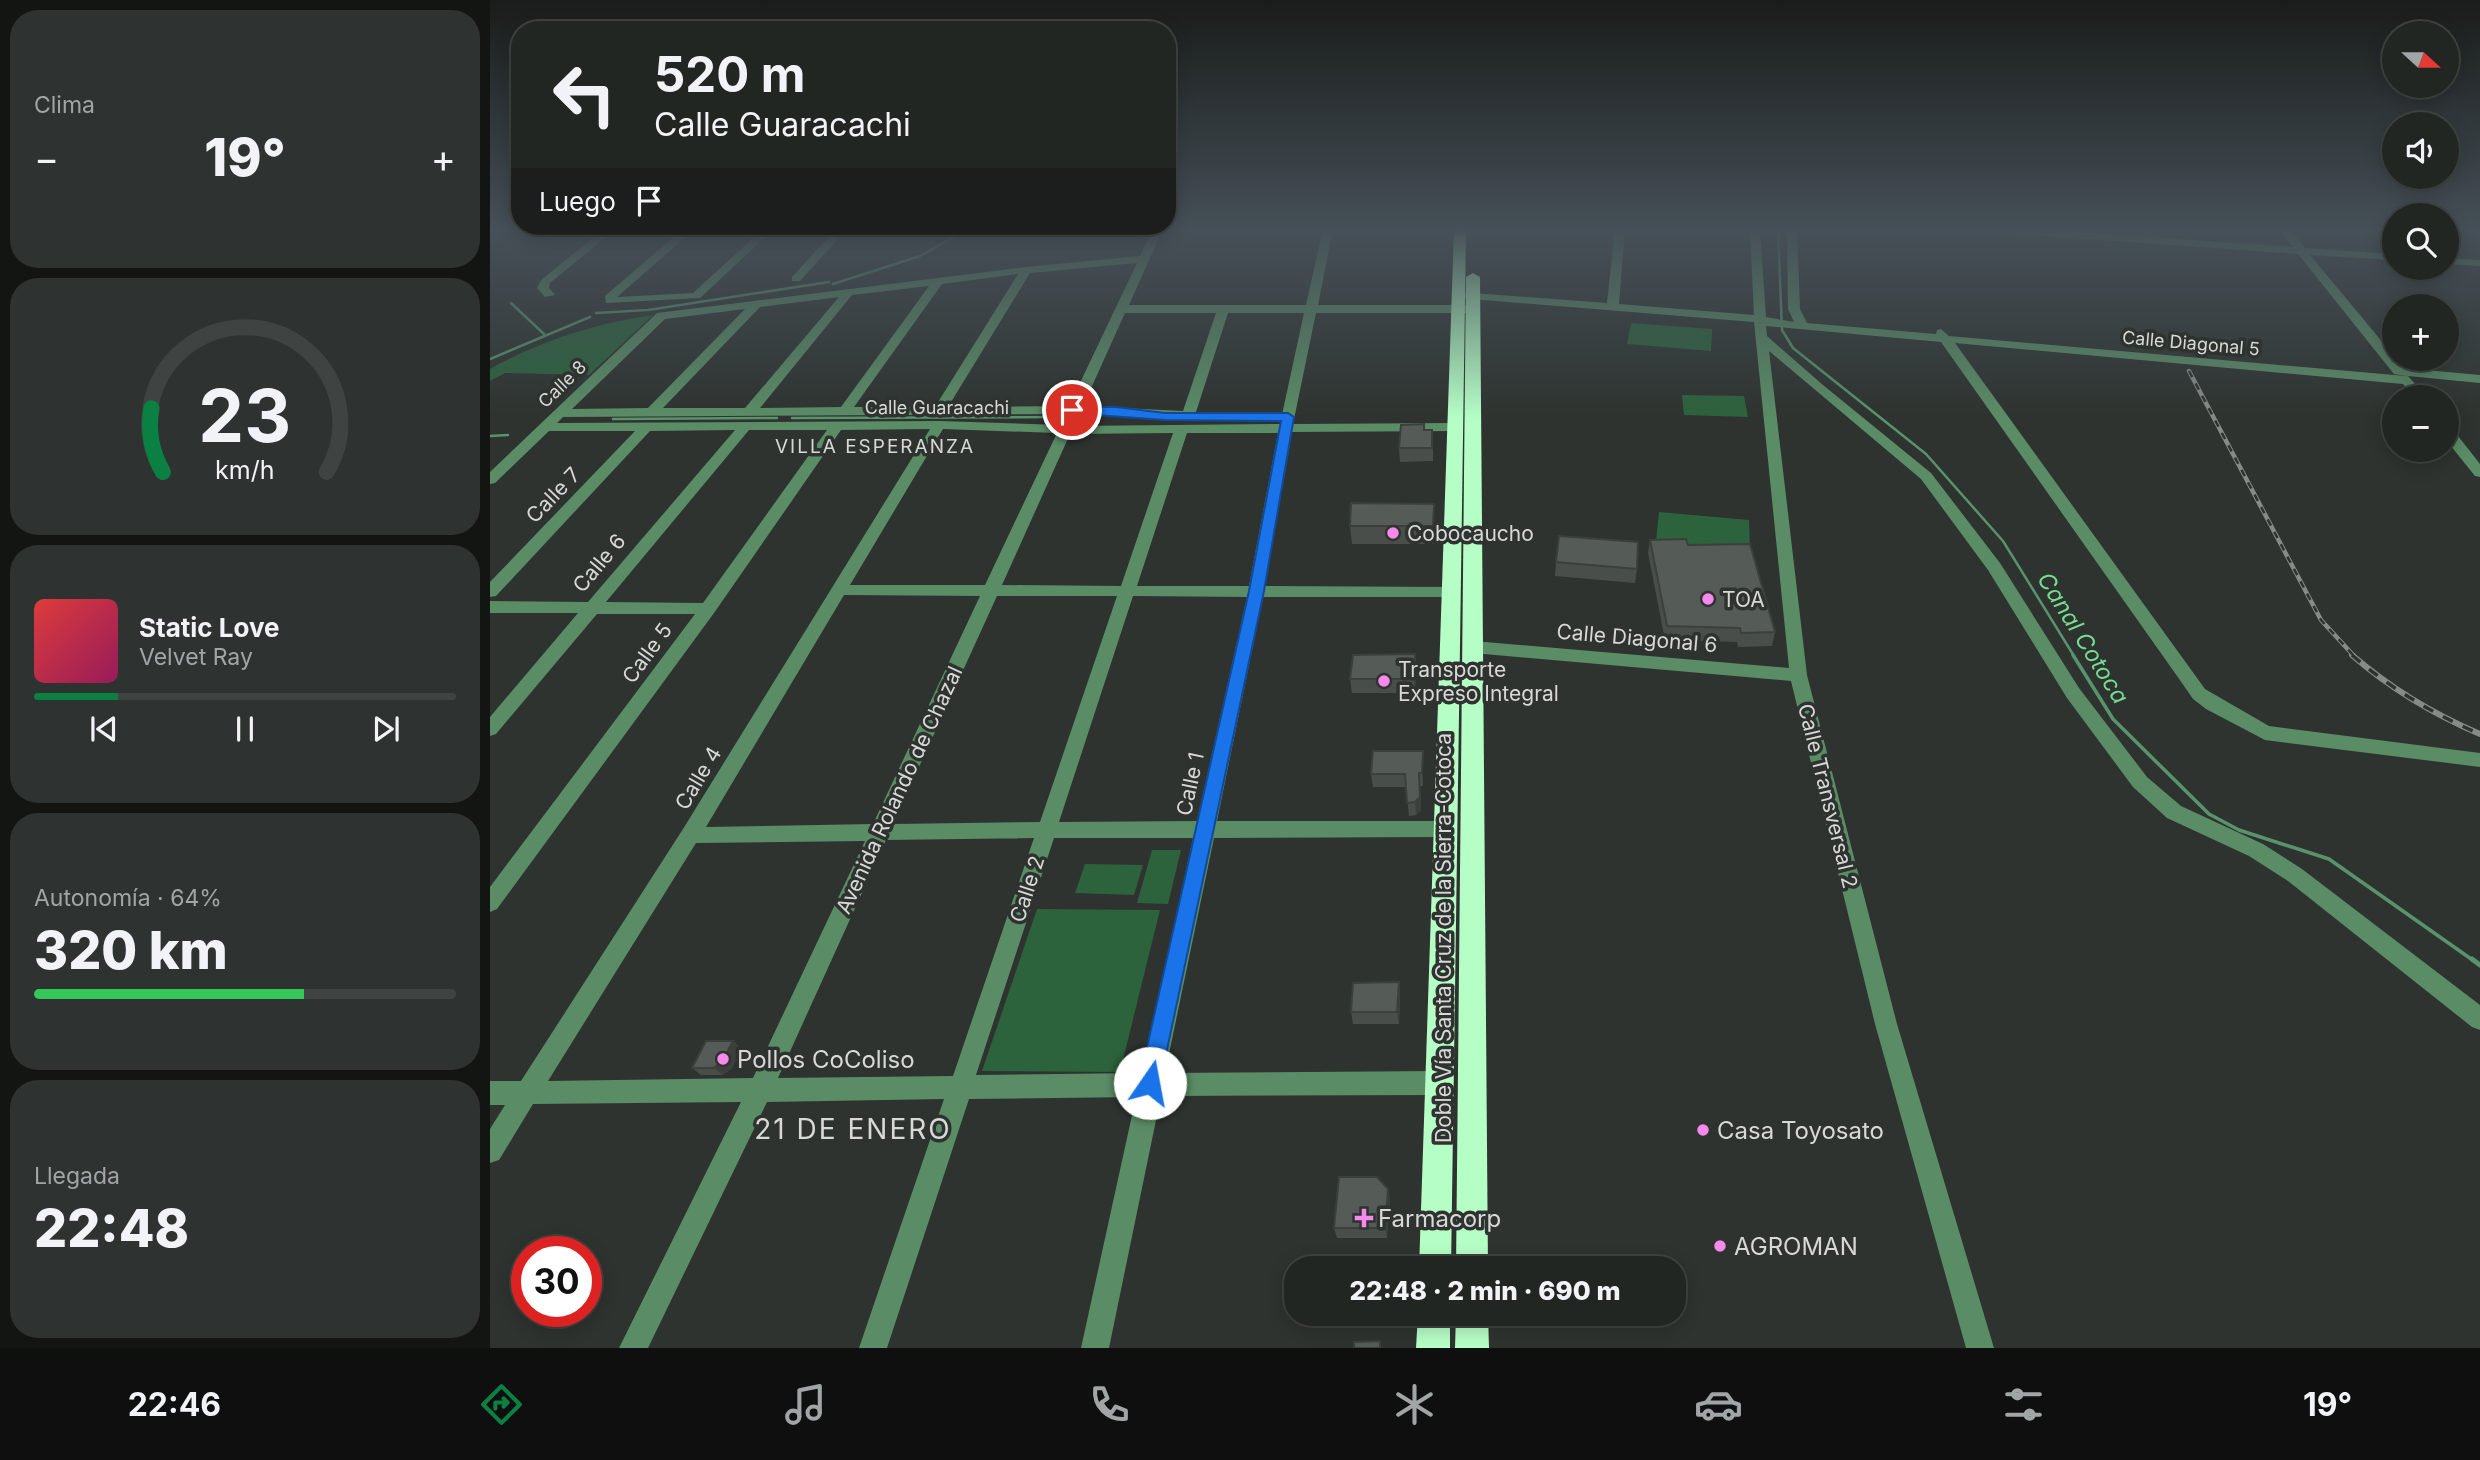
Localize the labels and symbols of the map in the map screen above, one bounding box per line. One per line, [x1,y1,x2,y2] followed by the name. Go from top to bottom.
[2382,21,2459,98] north arrow
[2121,327,2261,359] street label: Calle Diagonal 5
[534,356,590,412] street label: Calle 8
[1042,380,1102,440] pin
[865,397,1009,418] street label: Calle Guaracachi
[775,435,975,458] district label: VILLA ESPERANZA
[521,462,585,528] street label: Calle 7
[1407,521,1534,546] place label: Cobocaucho
[1385,525,1401,541] marker: Cobocaucho
[567,529,631,597] street label: Calle 6
[2031,567,2135,709] water label: Canal Cotoca
[1722,587,1765,612] place label: TOA
[1700,591,1716,607] marker: TOA
[617,618,677,688] street label: Calle 5
[1556,619,1718,657] street label: Calle Diagonal 6
[1398,657,1559,706] place label: Transporte Expreso Integral
[831,662,967,918] street label: Avenida Rolando de Chazal
[1376,673,1392,689] marker: Transporte Expreso Integral
[1793,701,1863,891] street label: Calle Transversal 2
[1431,733,1456,1143] street label: Doble Vía Santa Cruz de la Sierra-Cotoca
[670,742,726,814] street label: Calle 4
[1171,750,1209,818] street label: Calle 1
[1005,853,1049,925] street label: Calle 2
[737,1045,915,1074] place label: Pollos CoColiso
[1113,1046,1187,1120] position arrow
[715,1051,731,1067] marker: Pollos CoColiso
[754,1112,952,1146] district label: 21 DE ENERO
[1717,1116,1884,1145] place label: Casa Toyosato
[1695,1122,1711,1138] marker: Casa Toyosato
[1378,1204,1501,1233] place label: Farmacorp
[1356,1210,1372,1226] marker: Farmacorp
[1734,1232,1858,1261] place label: AGROMAN
[511,1236,602,1327] speed limit sign: 30
[1712,1238,1728,1254] marker: AGROMAN

